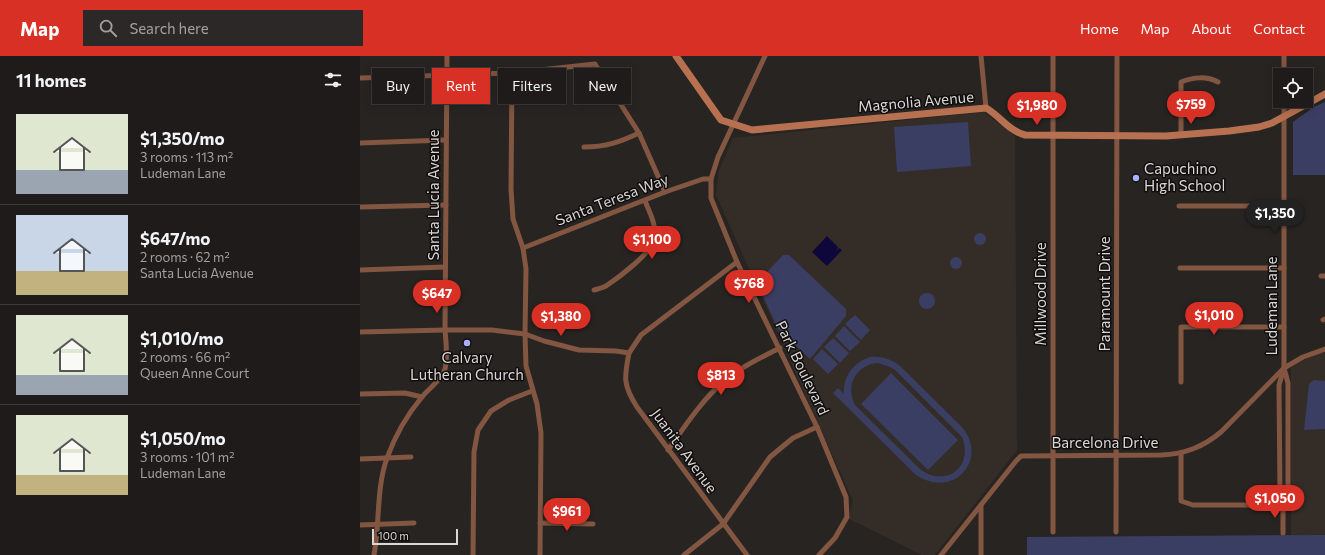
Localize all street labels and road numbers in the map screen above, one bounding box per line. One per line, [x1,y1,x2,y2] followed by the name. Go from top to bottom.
[857,87,975,115] street label: Magnolia Avenue
[424,129,442,261] street label: Santa Lucia Avenue
[553,169,671,229] street label: Santa Teresa Way
[1095,236,1113,352] street label: Paramount Drive
[1031,242,1049,346] street label: Millwood Drive
[1262,256,1280,355] street label: Ludeman Lane
[772,318,833,418] street label: Park Boulevard
[648,405,721,496] street label: Juanita Avenue
[1052,433,1159,451] street label: Barcelona Drive

